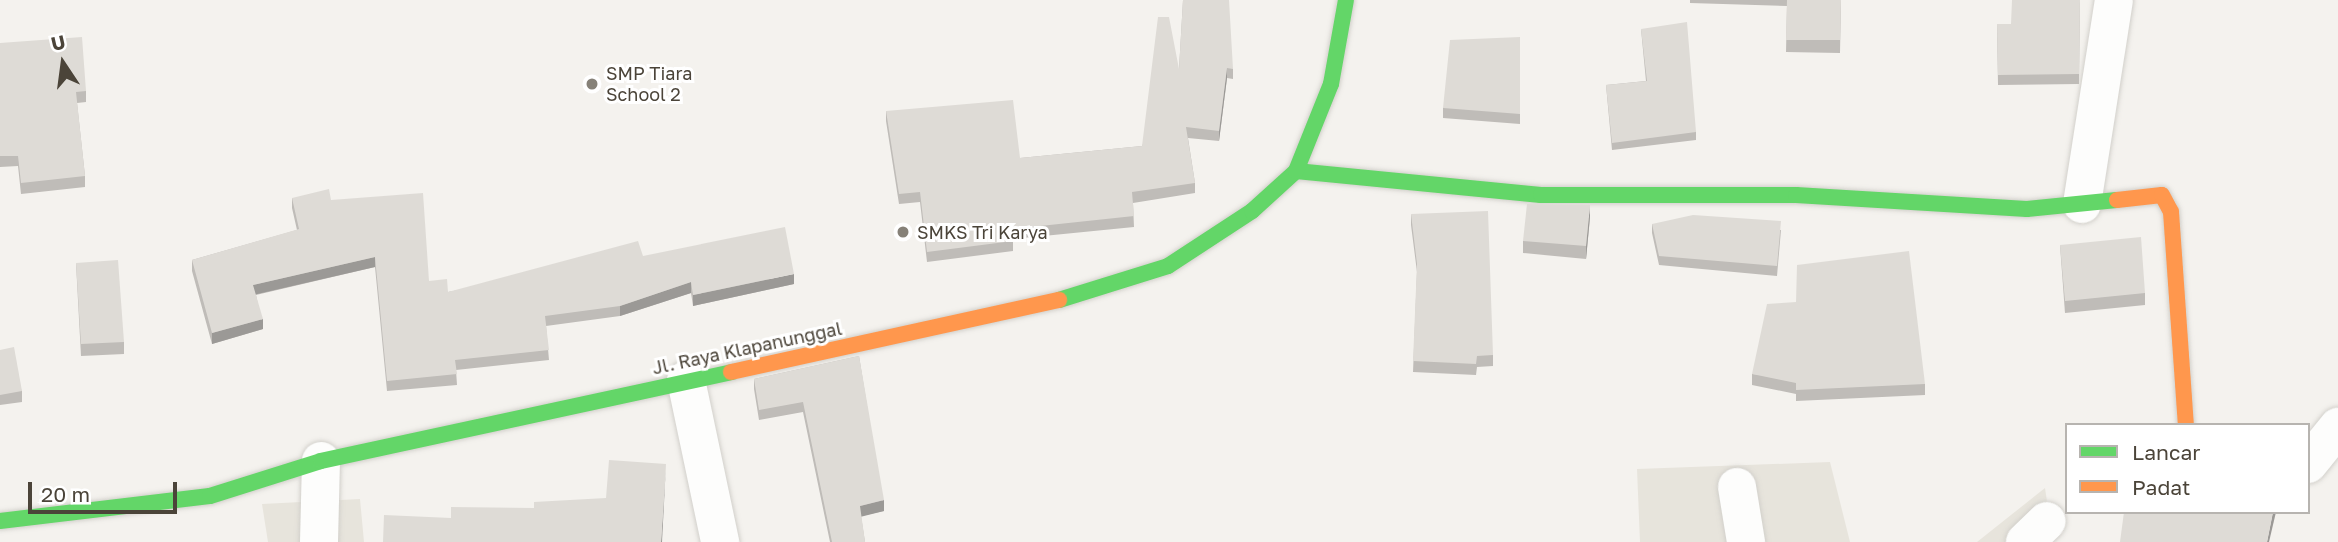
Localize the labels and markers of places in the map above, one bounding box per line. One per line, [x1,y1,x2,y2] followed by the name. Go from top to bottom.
[606,63,692,106] place label: SMP Tiara School 2
[584,76,600,92] marker: SMP Tiara School 2
[917,221,1048,243] place label: SMKS Tri Karya
[895,224,911,240] marker: SMKS Tri Karya

